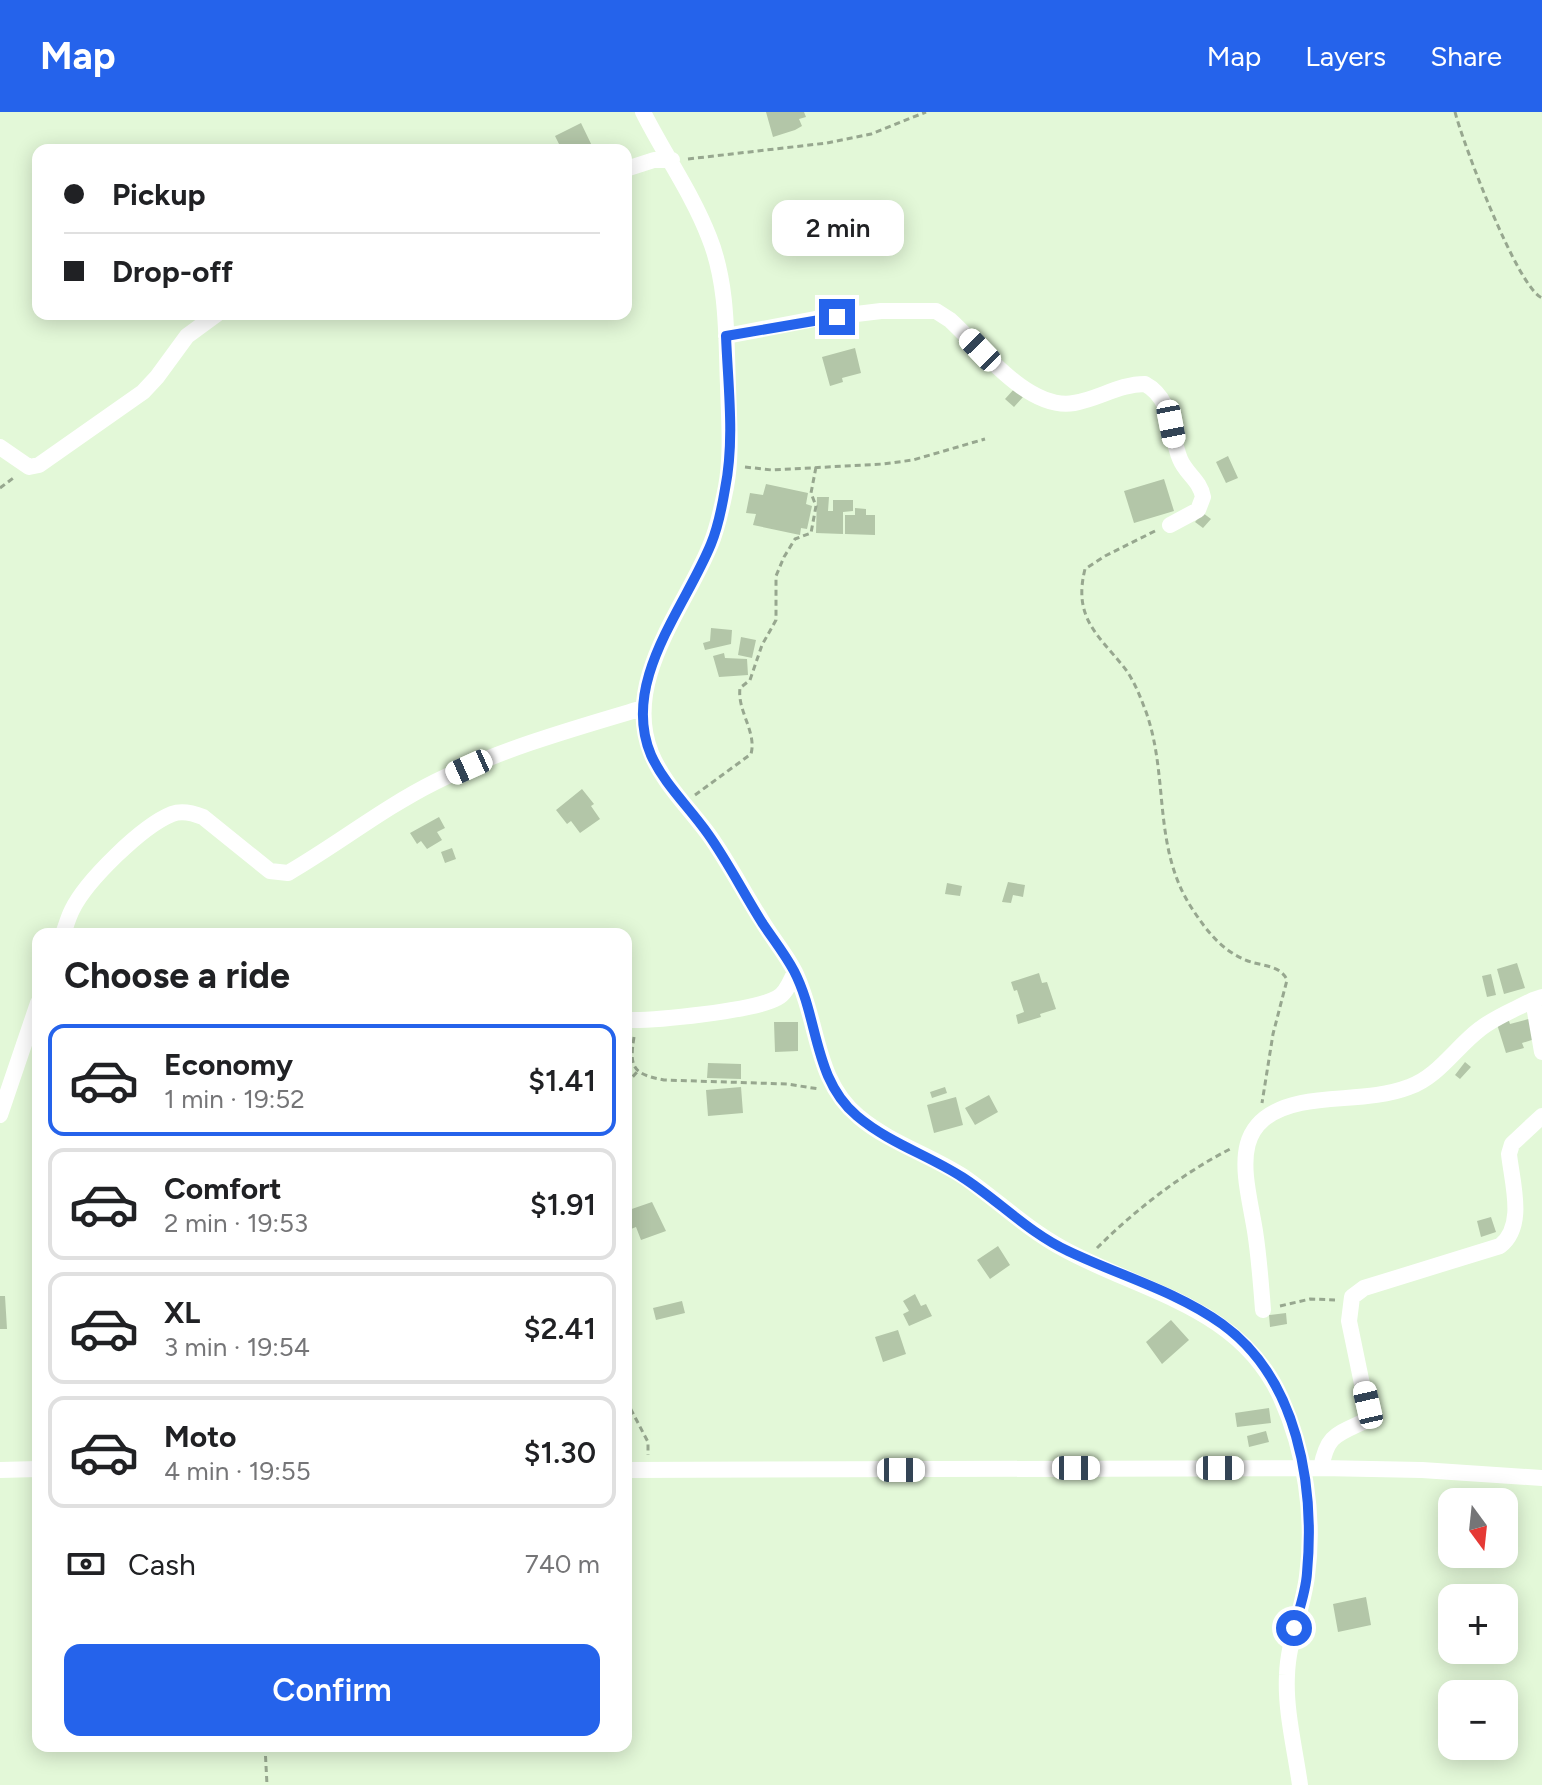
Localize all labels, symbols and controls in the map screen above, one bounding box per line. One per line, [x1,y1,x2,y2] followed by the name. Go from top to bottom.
[40,33,116,79] text: Map
[1207,39,1261,73] text: Map
[1305,39,1386,73] text: Layers
[1430,39,1502,73] text: Share
[112,176,206,213] text: Pickup
[771,201,903,257] callout: 2 min
[806,212,870,244] text: 2 min
[112,253,233,290] text: Drop-off
[819,299,855,335] route end
[955,324,1005,376] car
[1155,398,1187,450] car
[442,746,496,788] car
[64,954,290,997] text: Choose a ride
[68,1044,140,1116] icon: car
[164,1046,293,1083] text: Economy
[528,1062,596,1099] text: $1.41
[164,1083,305,1115] text: 1 min · 19:52
[68,1168,140,1240] icon: car
[164,1170,282,1207] text: Comfort
[530,1186,596,1223] text: $1.91
[164,1207,308,1239] text: 2 min · 19:53
[68,1292,140,1364] icon: car
[164,1294,200,1331] text: XL
[524,1310,596,1347] text: $2.41
[164,1331,310,1363] text: 3 min · 19:54
[1351,1379,1385,1431] car
[68,1416,140,1488] icon: car
[164,1418,236,1455] text: Moto
[524,1434,596,1471] text: $1.30
[164,1455,311,1487] text: 4 min · 19:55
[1052,1456,1100,1480] car
[1196,1456,1244,1480] car
[877,1458,925,1482] car
[1438,1488,1518,1568] north arrow
[1438,1488,1518,1760] map controls
[64,1542,108,1586] icon: cash
[128,1546,196,1583] text: Cash
[525,1548,600,1580] text: 740 m
[1438,1584,1518,1664] button: +
[1276,1610,1312,1646] route start
[64,1644,600,1736] button: Confirm
[1438,1680,1518,1760] button: −

